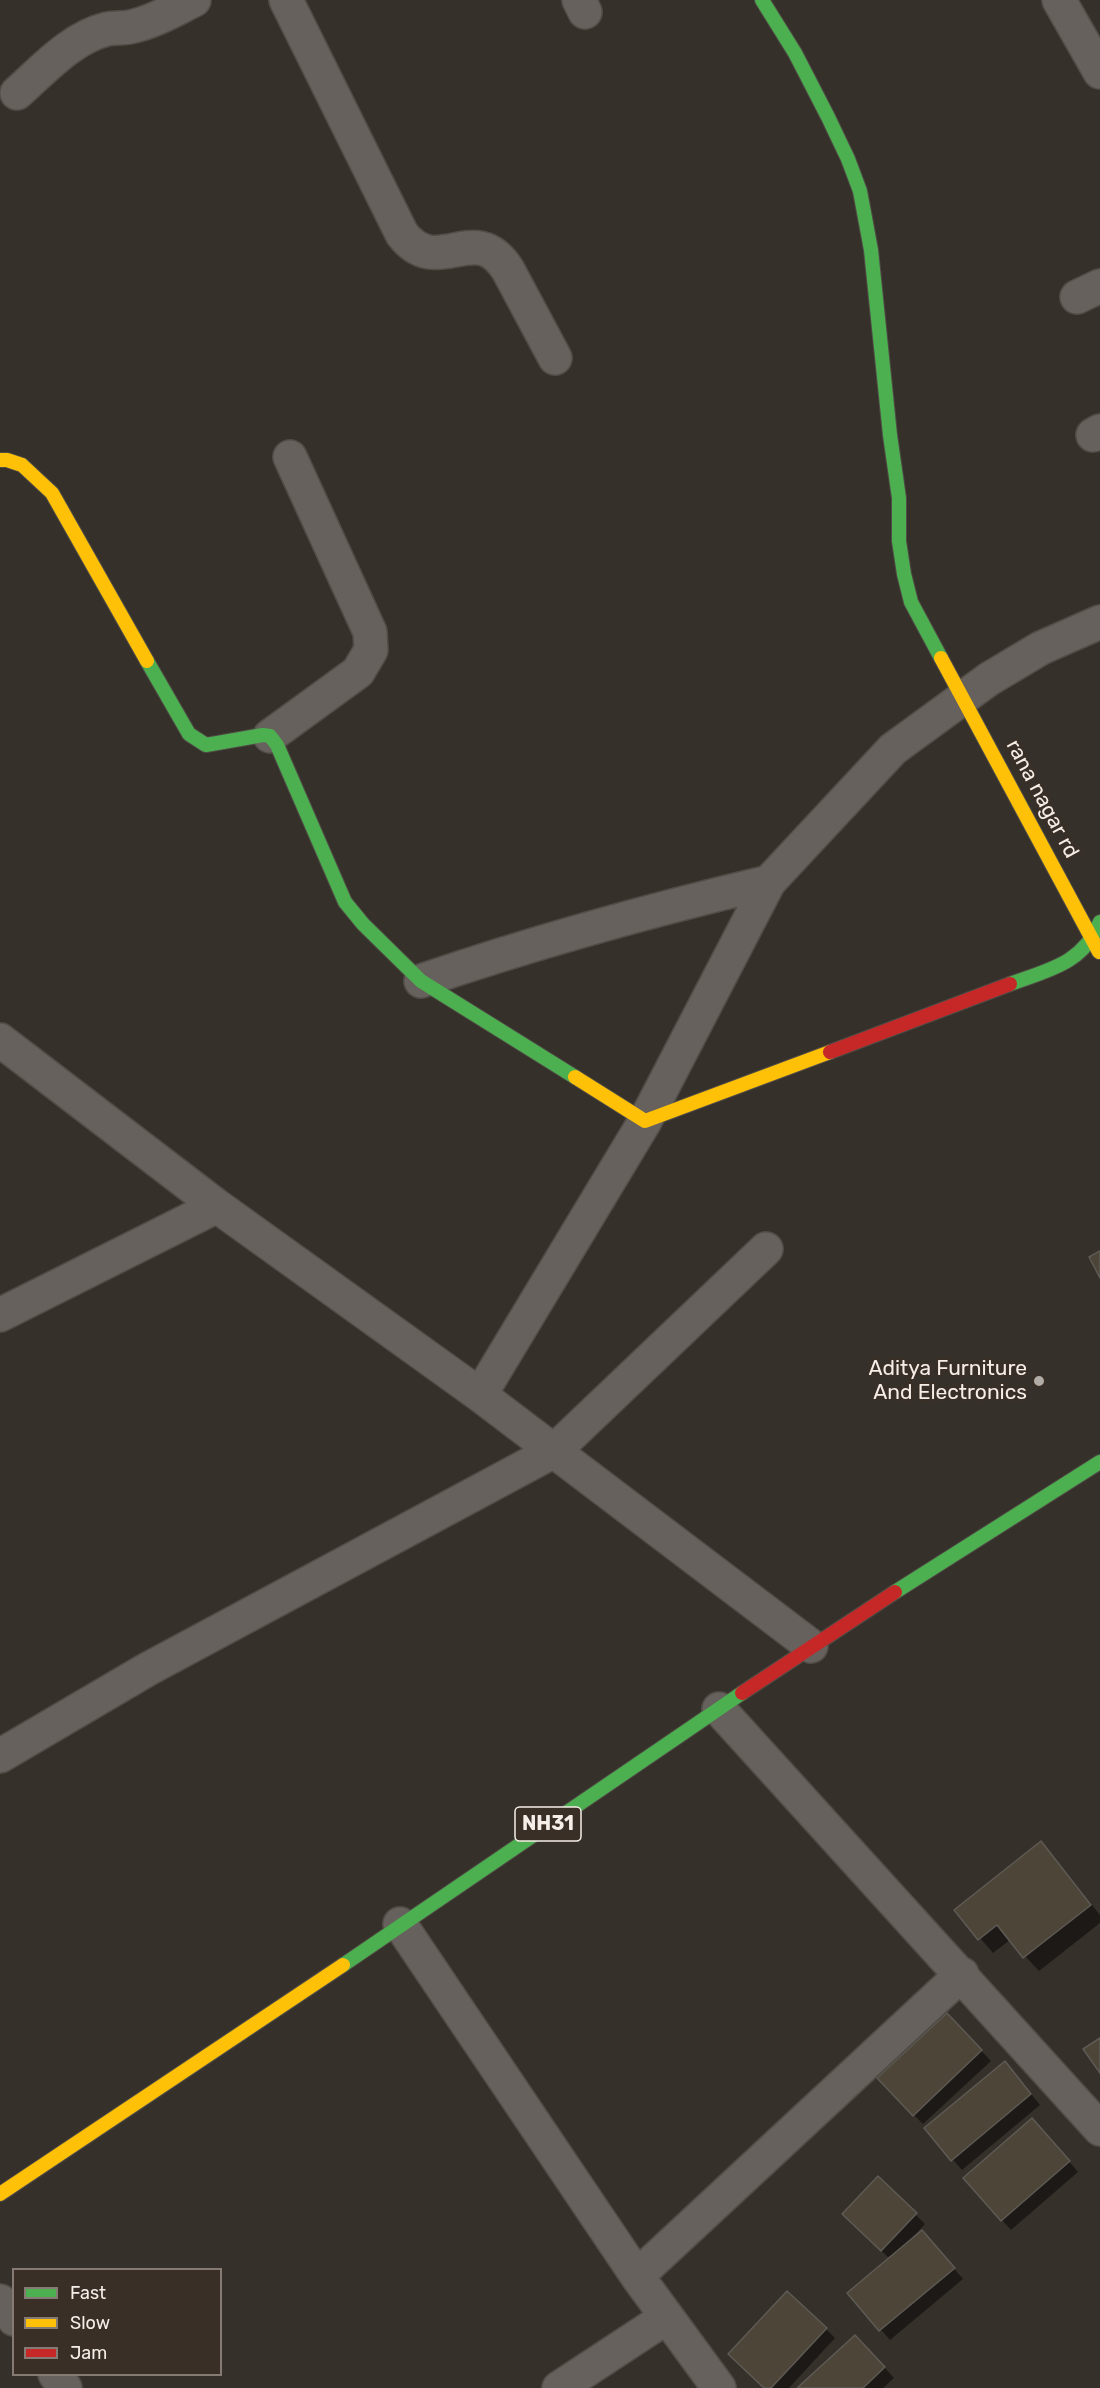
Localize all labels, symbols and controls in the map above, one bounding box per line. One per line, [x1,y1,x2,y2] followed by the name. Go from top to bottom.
[1000,735,1084,863] street label: rana nagar rd
[868,1356,1027,1406] place label: Aditya Furniture And Electronics
[1032,1374,1046,1388] marker: Aditya Furniture And Electronics
[515,1807,581,1841] road number: NH31
[12,2268,222,2376] legend
[70,2282,106,2304] text: Fast
[70,2312,110,2334] text: Slow
[70,2342,107,2364] text: Jam

